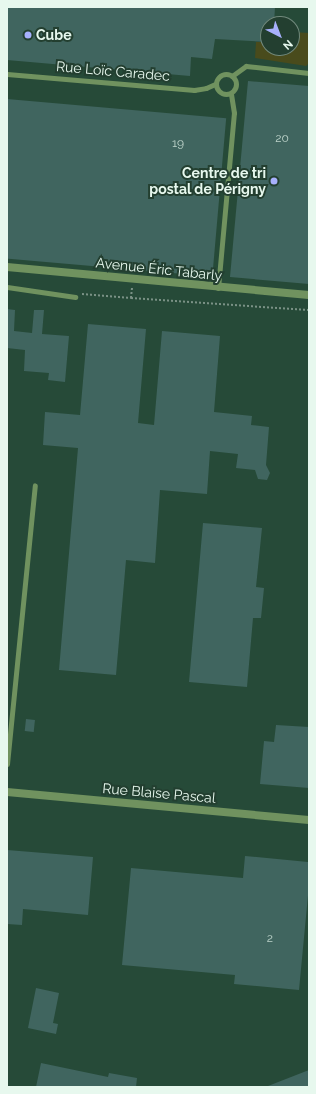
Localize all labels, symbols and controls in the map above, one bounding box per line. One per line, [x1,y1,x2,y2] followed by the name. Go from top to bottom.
[260,16,300,56] north arrow
[36,27,72,43] place label: Cube
[23,30,33,40] marker: Cube
[280,37,295,52] text: N
[55,58,171,84] street label: Rue Loïc Caradec
[275,132,289,146] house number: 20
[172,137,184,151] house number: 19
[149,165,266,198] place label: Centre de tri postal de Périgny
[269,176,279,186] marker: Centre de tri postal de Périgny
[95,254,223,284] street label: Avenue Éric Tabarly
[102,780,216,806] street label: Rue Blaise Pascal
[267,932,273,946] house number: 2

